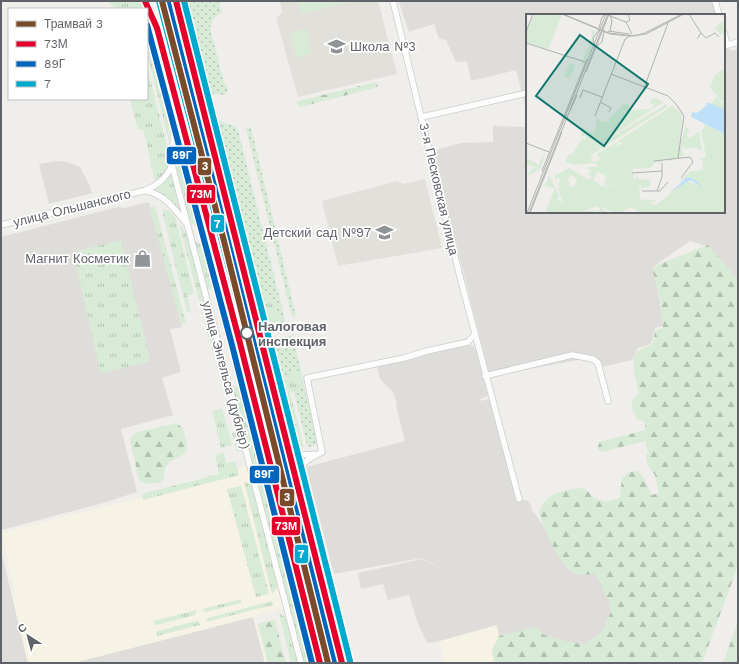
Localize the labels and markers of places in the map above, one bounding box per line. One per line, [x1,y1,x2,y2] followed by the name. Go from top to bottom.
[327,36,347,56] school or university icon: Школа №3
[350,39,416,54] place label: Школа №3
[374,222,394,242] school or university icon: Детский сад №97
[263,225,371,240] place label: Детский сад №97
[132,248,152,268] shop icon: Магнит Косметик
[25,251,129,266] place label: Магнит Косметик
[258,319,326,349] place label: Налоговая инспекция
[240,326,254,340] marker: Налоговая инспекция

